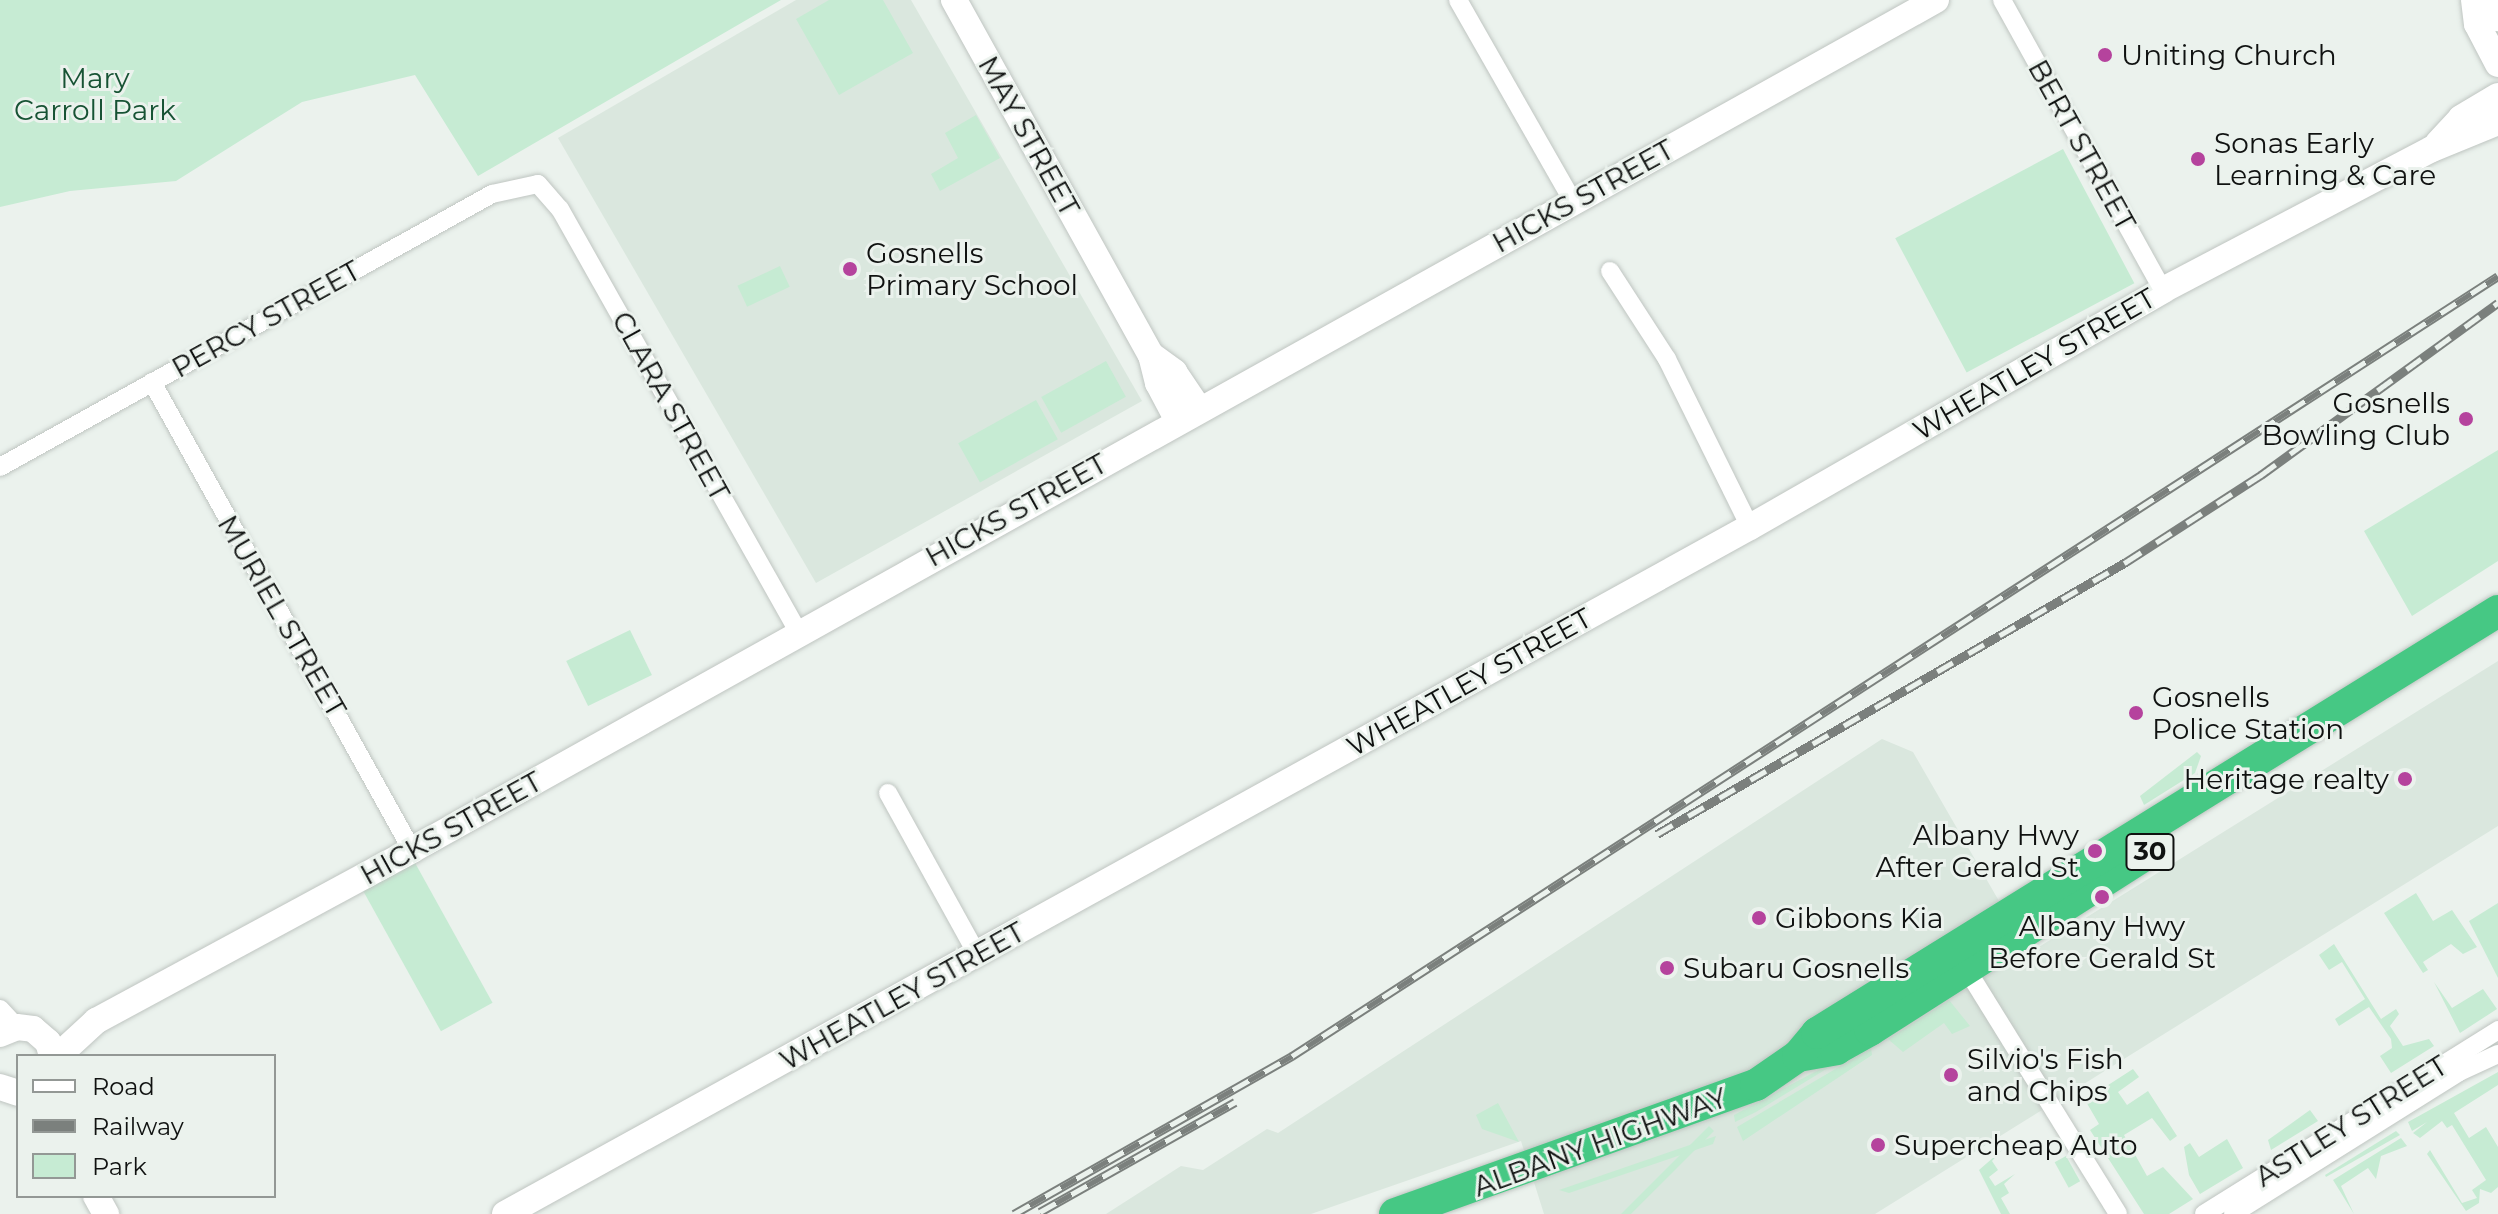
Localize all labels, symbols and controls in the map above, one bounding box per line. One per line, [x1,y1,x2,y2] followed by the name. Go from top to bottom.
[2121,38,2337,72] place label: Uniting Church
[2096,46,2114,64] marker: Uniting Church
[971,50,1087,222] street label: MAY STREET
[2021,54,2143,236] street label: BERT STREET
[14,61,176,127] park label: Mary Carroll Park
[2214,126,2436,192] place label: Sonas Early Learning & Care
[1487,132,1679,260] street label: HICKS STREET
[2189,150,2207,168] marker: Sonas Early Learning & Care
[866,236,1078,302] place label: Gosnells Primary School
[166,253,366,385] street label: PERCY STREET
[841,260,859,278] marker: Gosnells Primary School
[1907,281,2161,447] street label: WHEATLEY STREET
[605,306,737,506] street label: CLARA STREET
[2261,386,2450,452] place label: Gosnells Bowling Club
[2457,410,2475,428] marker: Gosnells Bowling Club
[920,446,1112,574] street label: HICKS STREET
[211,509,353,723] street label: MURIEL STREET
[1341,601,1597,763] street label: WHEATLEY STREET
[2152,680,2344,746] place label: Gosnells Police Station
[2127,704,2145,722] marker: Gosnells Police Station
[2184,762,2389,796] place label: Heritage realty
[355,764,547,892] street label: HICKS STREET
[2396,770,2414,788] marker: Heritage realty
[1876,818,2079,884] place label: Albany Hwy After Gerald St
[2124,830,2176,874] road number: 30
[2086,842,2104,860] marker: Albany Hwy After Gerald St
[2093,888,2111,906] marker: Albany Hwy Before Gerald St
[1775,901,1944,935] place label: Gibbons Kia
[1750,909,1768,927] marker: Gibbons Kia
[1988,909,2216,975] place label: Albany Hwy Before Gerald St
[774,915,1030,1077] street label: WHEATLEY STREET
[1683,951,1909,985] place label: Subaru Gosnells
[1658,959,1676,977] marker: Subaru Gosnells
[1967,1042,2124,1108] place label: Silvio's Fish and Chips
[2249,1048,2453,1194] street label: ASTLEY STREET
[16,1054,276,1198] legend
[1942,1066,1960,1084] marker: Silvio's Fish and Chips
[92,1072,155,1101] text: Road
[1469,1081,1731,1203] street label: ALBANY HIGHWAY
[92,1112,184,1141] text: Railway
[1894,1128,2138,1162] place label: Supercheap Auto
[1869,1136,1887,1154] marker: Supercheap Auto
[92,1152,147,1181] text: Park

